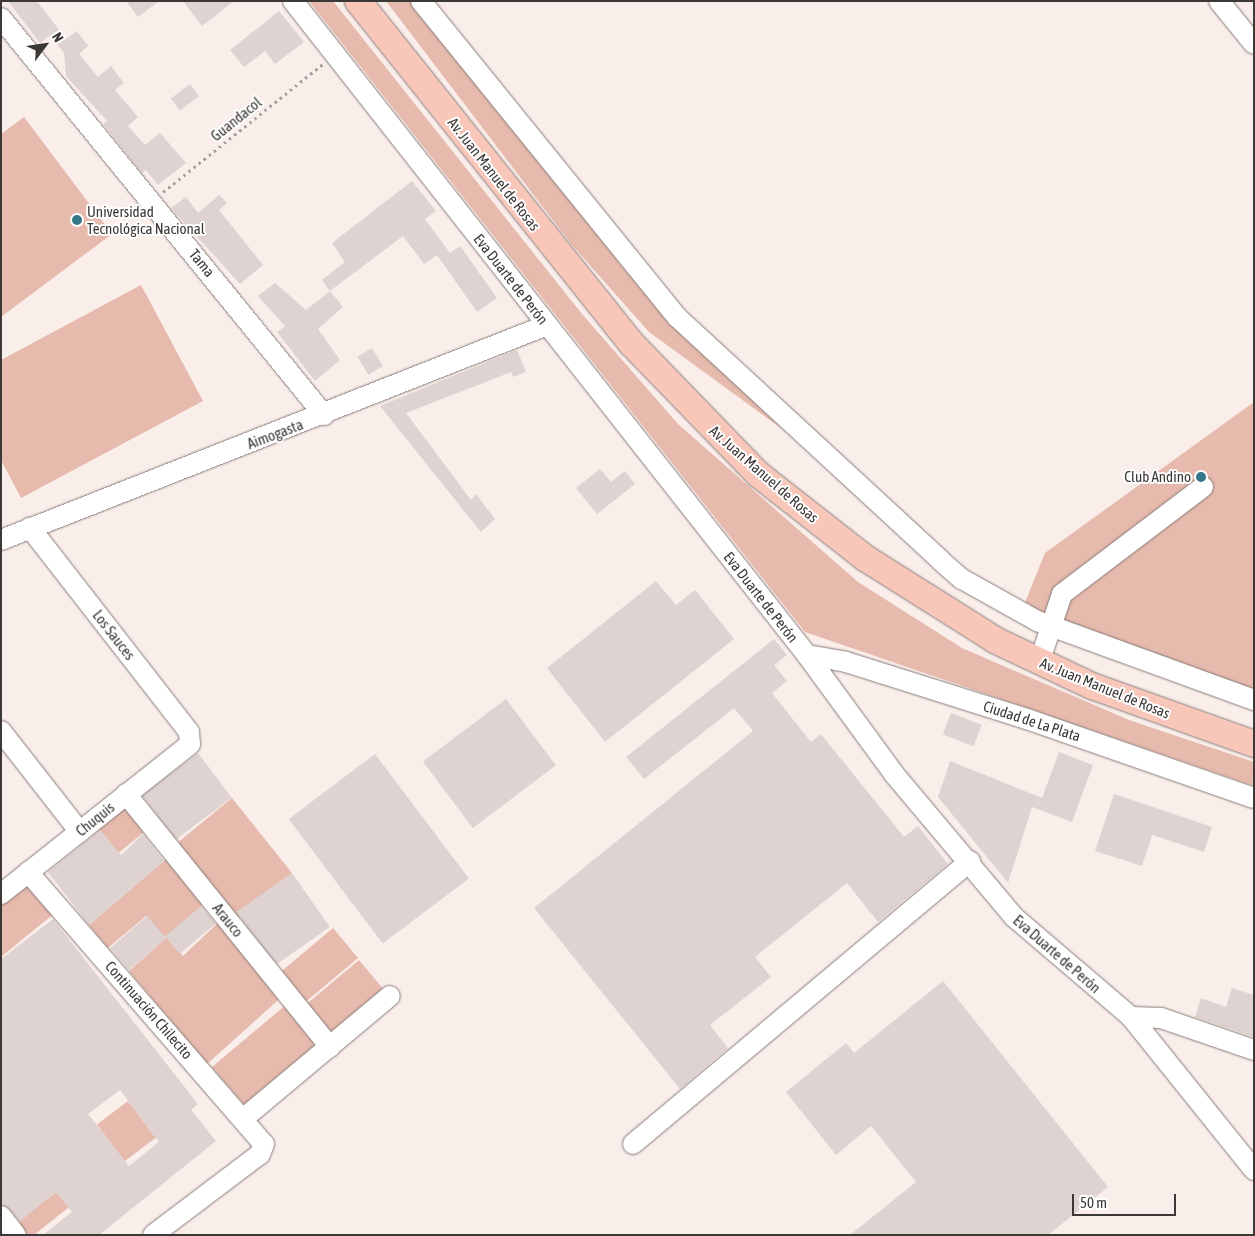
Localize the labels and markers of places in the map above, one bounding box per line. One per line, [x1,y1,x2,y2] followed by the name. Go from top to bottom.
[87,202,205,237] place label: Universidad Tecnológica Nacional
[71,214,83,226] marker: Universidad Tecnológica Nacional
[1124,468,1191,486] place label: Club Andino
[1195,471,1207,483] marker: Club Andino

